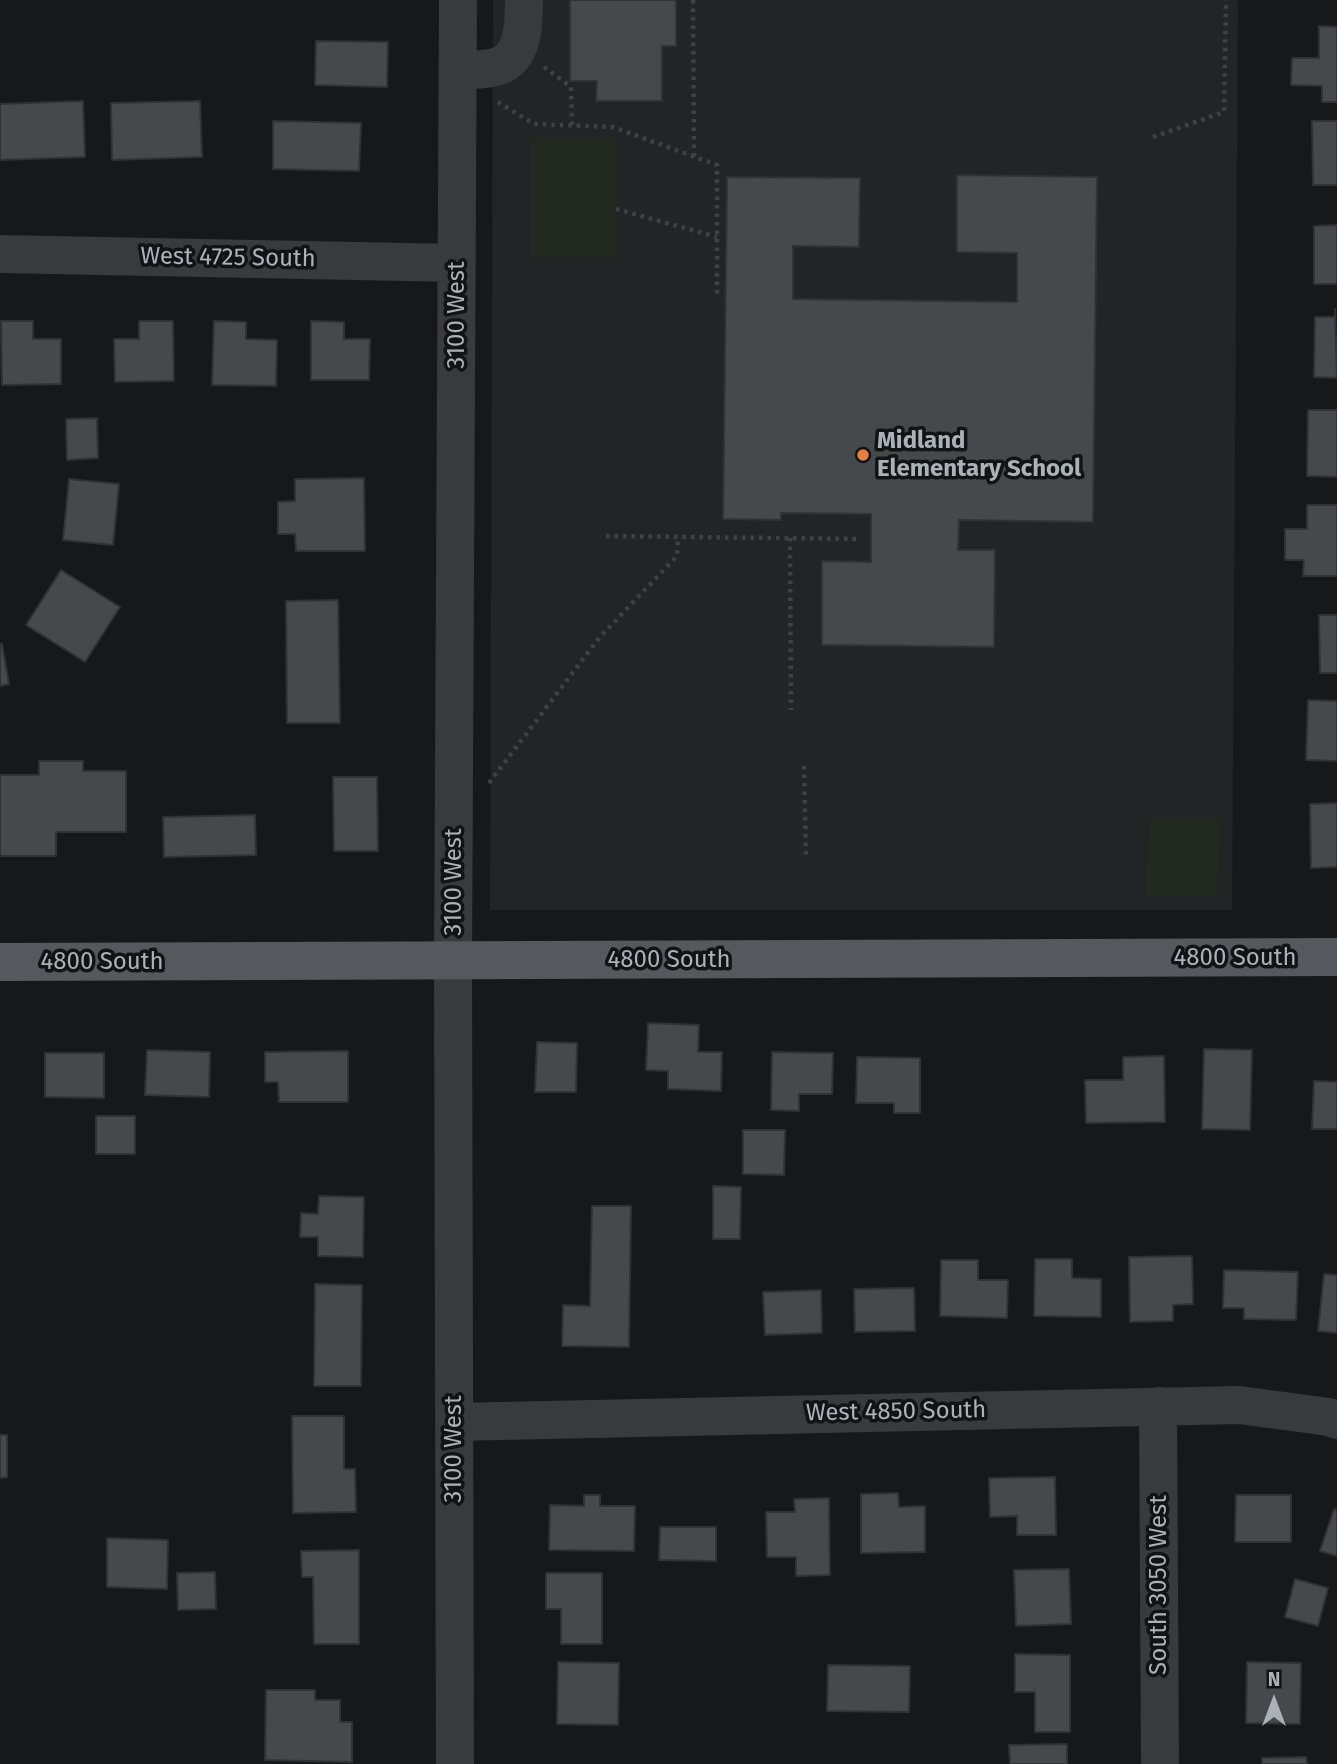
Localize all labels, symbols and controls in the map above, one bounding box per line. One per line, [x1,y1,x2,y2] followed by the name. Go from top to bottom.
[140,242,316,274] street label: West 4725 South
[443,261,471,369] street label: 3100 West
[877,427,1081,483] place label: Midland Elementary School
[855,447,871,463] marker: Midland Elementary School
[440,828,468,936] street label: 3100 West
[1174,944,1296,972] street label: 4800 South
[608,946,730,974] street label: 4800 South
[41,948,163,976] street label: 4800 South
[440,1395,468,1503] street label: 3100 West
[806,1396,986,1428] street label: West 4850 South
[1145,1495,1173,1675] street label: South 3050 West
[1239,1666,1309,1736] north arrow
[1268,1668,1280,1691] text: N

